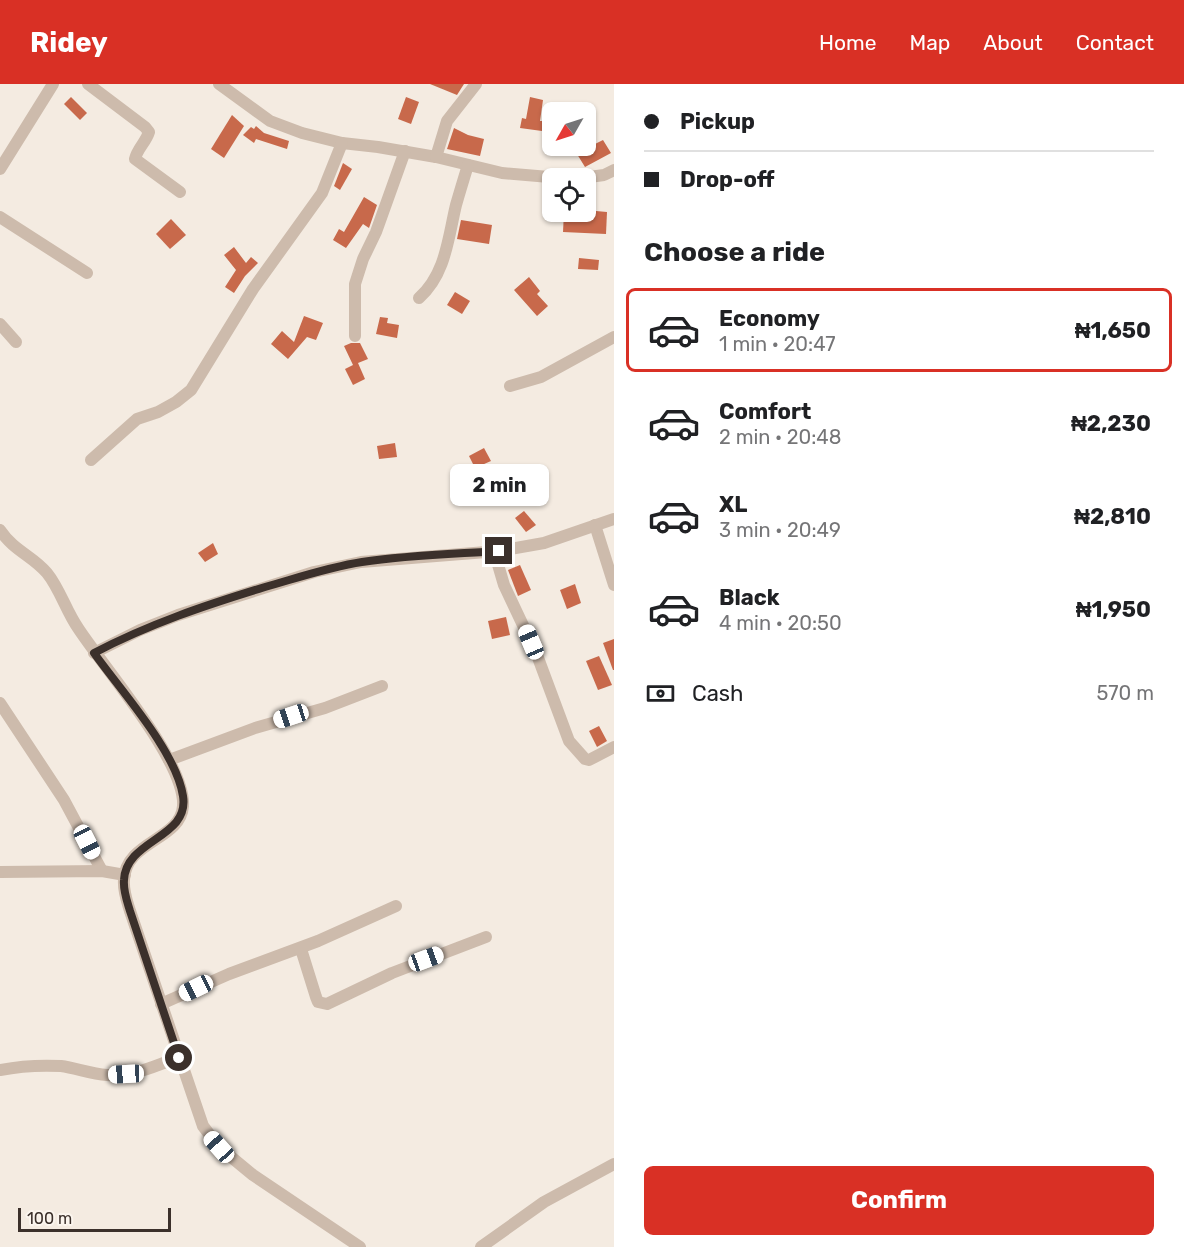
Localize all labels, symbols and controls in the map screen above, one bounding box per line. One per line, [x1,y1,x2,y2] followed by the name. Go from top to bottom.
[30,26,108,59] text: Ridey
[819,30,876,55] text: Home
[909,30,950,55] text: Map
[983,30,1043,55] text: About
[1076,30,1154,55] text: Contact
[542,102,596,156] north arrow
[542,102,596,222] map controls
[680,108,755,135] text: Pickup
[680,166,775,193] text: Drop-off
[542,168,596,222] button: locate
[644,236,825,268] text: Choose a ride
[647,303,701,357] icon: car
[719,305,820,332] text: Economy
[1075,317,1151,344] text: ₦1,650
[719,332,835,356] text: 1 min · 20:47
[647,396,701,450] icon: car
[719,398,811,425] text: Comfort
[1071,410,1151,437] text: ₦2,230
[719,425,841,449] text: 2 min · 20:48
[450,464,548,506] callout: 2 min
[472,473,527,497] text: 2 min
[647,489,701,543] icon: car
[719,491,747,518] text: XL
[1074,503,1151,530] text: ₦2,810
[719,518,841,542] text: 3 min · 20:49
[485,537,512,564] route end
[647,582,701,636] icon: car
[719,584,780,611] text: Black
[1076,596,1151,623] text: ₦1,950
[719,611,842,635] text: 4 min · 20:50
[516,622,546,662] car
[644,677,677,710] icon: cash
[692,680,743,707] text: Cash
[1096,681,1154,705] text: 570 m
[271,702,311,730] car
[71,822,103,862] car
[406,944,446,974] car
[176,972,216,1004] car
[165,1044,192,1071] route start
[108,1064,144,1084] car
[200,1128,238,1166] car
[644,1166,1154,1235] button: Confirm
[18,1205,171,1232] scale bar
[27,1209,72,1228] text: 100 m

